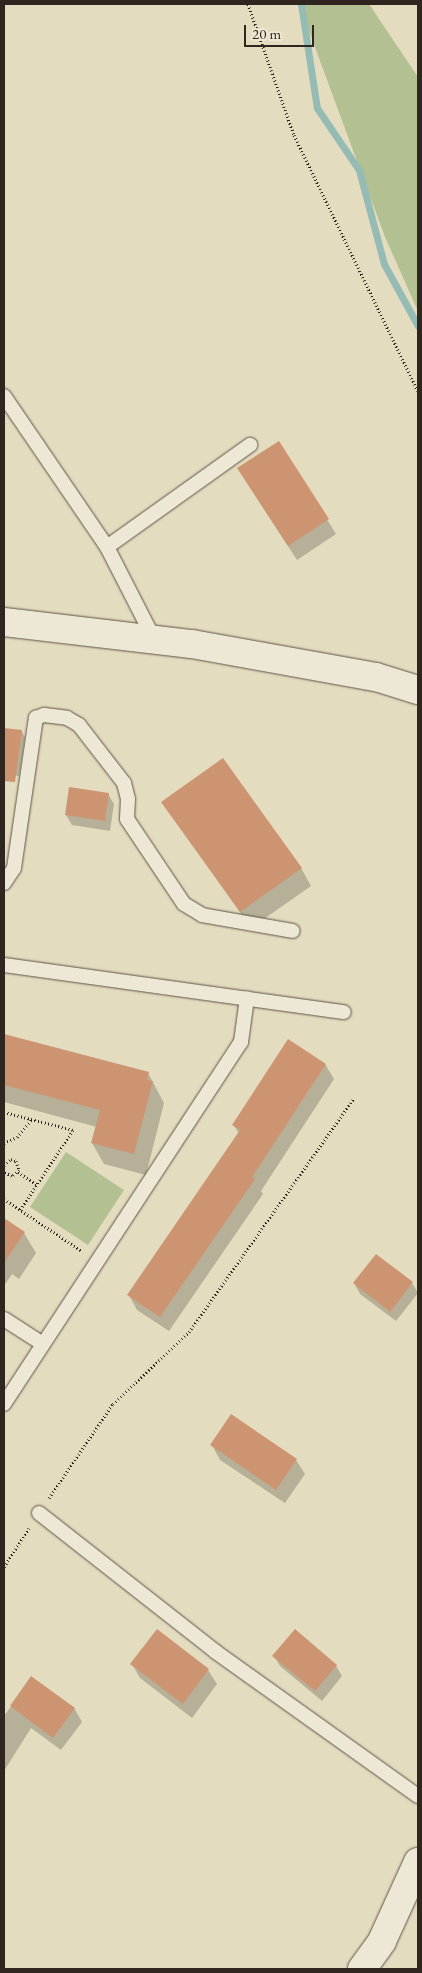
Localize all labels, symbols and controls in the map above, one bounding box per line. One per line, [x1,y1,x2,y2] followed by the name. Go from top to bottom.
[247,15,317,47] scale bar
[252,24,281,43] text: 20 m

